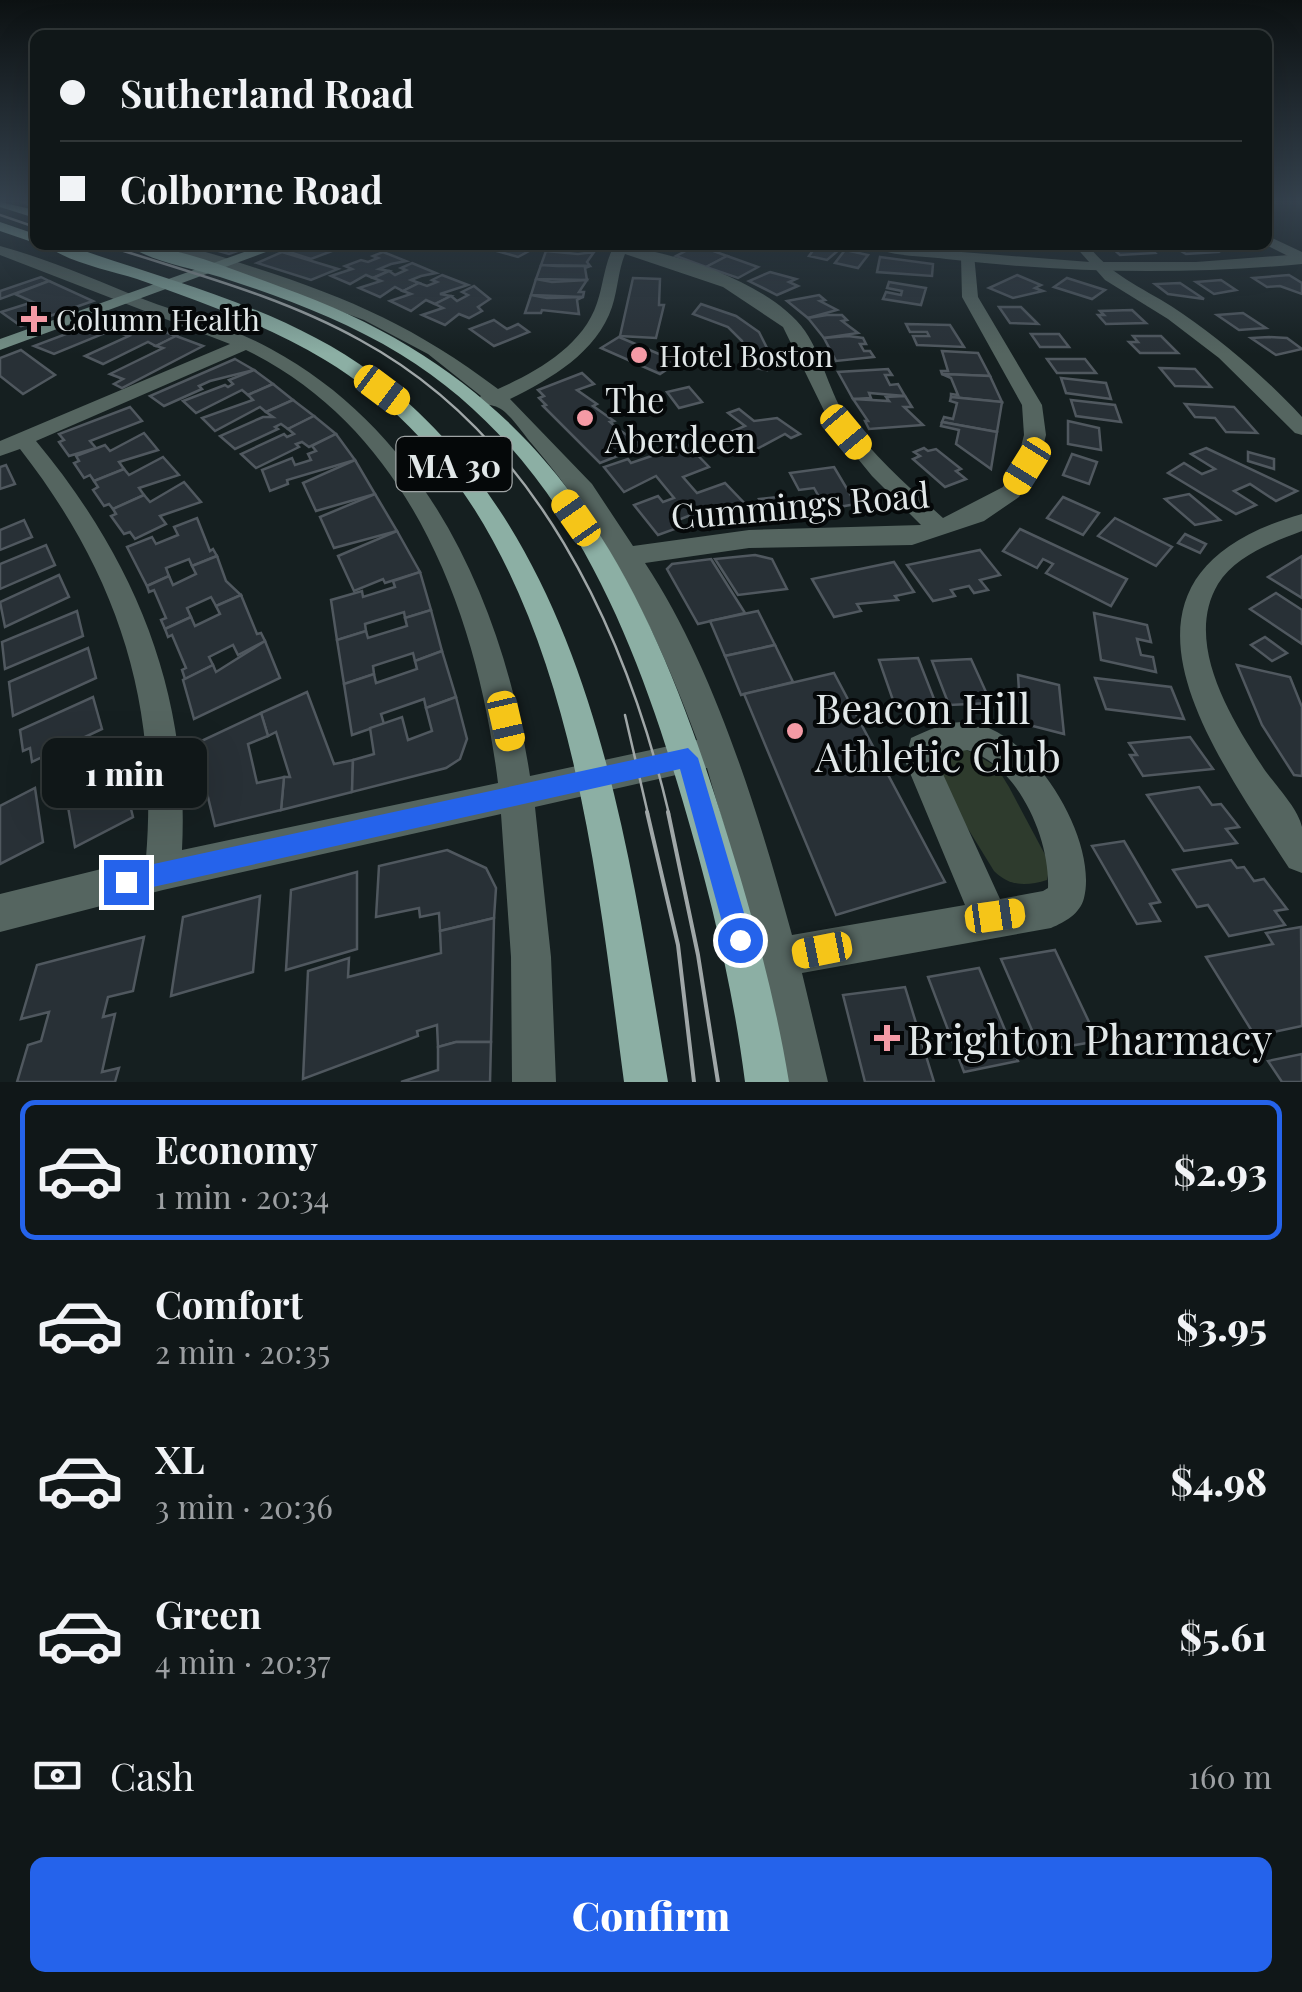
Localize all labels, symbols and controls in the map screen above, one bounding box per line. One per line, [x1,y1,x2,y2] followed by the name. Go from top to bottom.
[120,67,414,118] text: Sutherland Road
[120,163,383,214] text: Colborne Road
[56,299,260,339] place label: Column Health
[21,306,47,332] marker: Column Health
[659,335,833,375] place label: Hotel Boston
[628,344,650,366] marker: Hotel Boston
[349,360,415,420] car
[604,375,756,462] place label: The Aberdeen
[815,399,877,465] car
[574,407,596,429] marker: The Aberdeen
[998,433,1056,499] car
[396,437,512,491] road number: MA 30
[669,469,931,539] street label: Cummings Road
[547,485,605,551] car
[814,679,1061,783] place label: Beacon Hill Athletic Club
[485,688,527,754] car
[784,720,806,742] marker: Beacon Hill Athletic Club
[44,737,208,807] callout: 1 min
[85,751,164,794] text: 1 min
[104,860,149,905] route end
[963,897,1027,935] car
[718,918,763,963] route start
[790,930,854,970] car
[907,1010,1273,1066] place label: Brighton Pharmacy
[876,1027,898,1049] marker: Brighton Pharmacy
[155,1123,318,1174] text: Economy
[35,1125,125,1215] icon: car
[1173,1145,1267,1196] text: $2.93
[155,1174,329,1217] text: 1 min · 20:34
[155,1278,303,1329] text: Comfort
[35,1280,125,1370] icon: car
[1176,1300,1267,1351] text: $3.95
[155,1329,330,1372] text: 2 min · 20:35
[155,1433,204,1484] text: XL
[35,1435,125,1525] icon: car
[1171,1455,1267,1506] text: $4.98
[155,1484,333,1527] text: 3 min · 20:36
[155,1588,262,1639] text: Green
[35,1590,125,1680] icon: car
[1179,1610,1267,1661] text: $5.61
[155,1639,331,1682] text: 4 min · 20:37
[30,1748,85,1803] icon: cash
[110,1750,194,1801] text: Cash
[1188,1754,1272,1797] text: 160 m
[30,1857,1272,1972] button: Confirm

